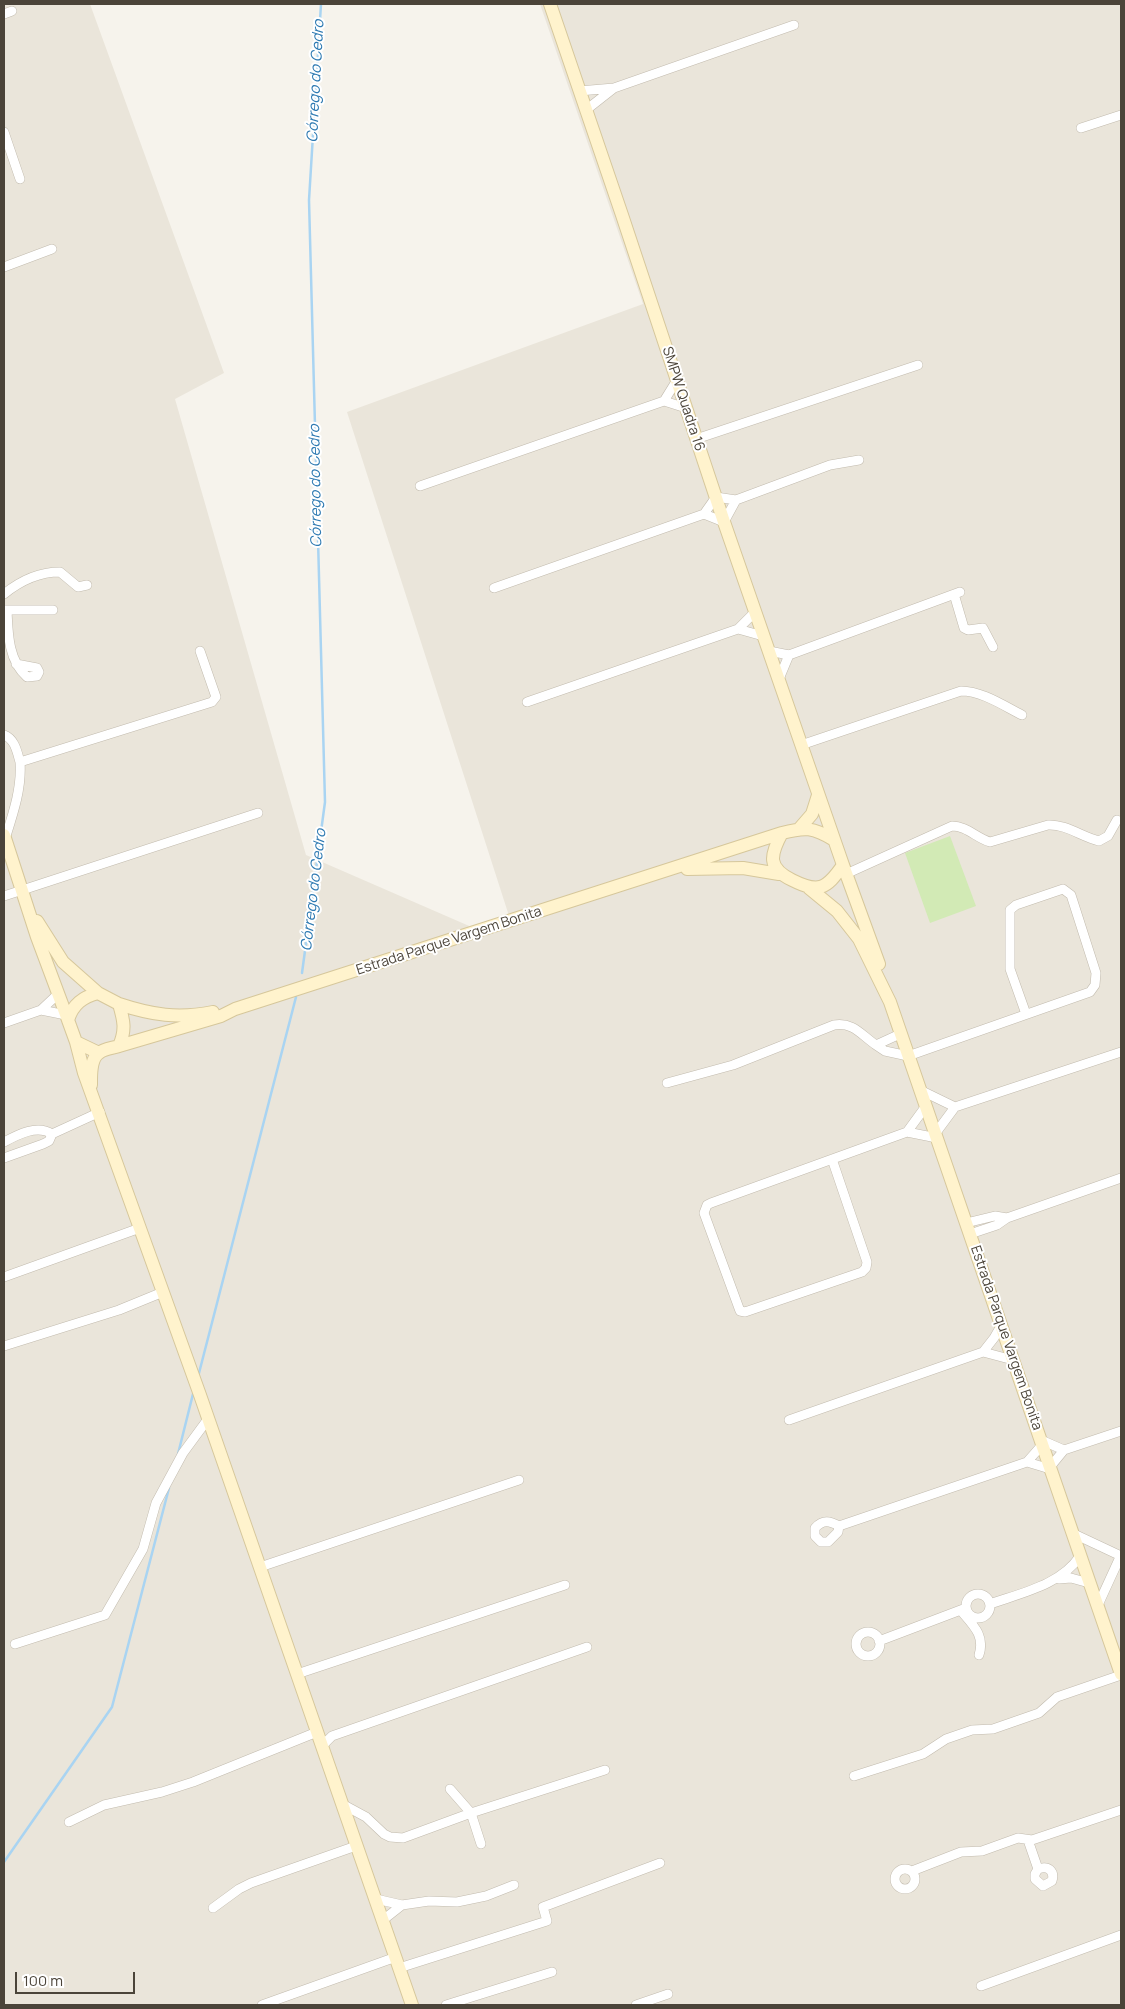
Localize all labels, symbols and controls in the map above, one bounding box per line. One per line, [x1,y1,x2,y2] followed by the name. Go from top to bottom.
[304,19,328,143] water label: Córrego do Cedro
[658,345,708,453] street label: SMPW Quadra 16
[306,424,326,548] water label: Córrego do Cedro
[298,828,330,952] water label: Córrego do Cedro
[354,903,544,979] street label: Estrada Parque Vargem Bonita
[966,1244,1046,1432] street label: Estrada Parque Vargem Bonita
[18,1962,138,1994] scale bar
[23,1970,63,1991] text: 100 m

